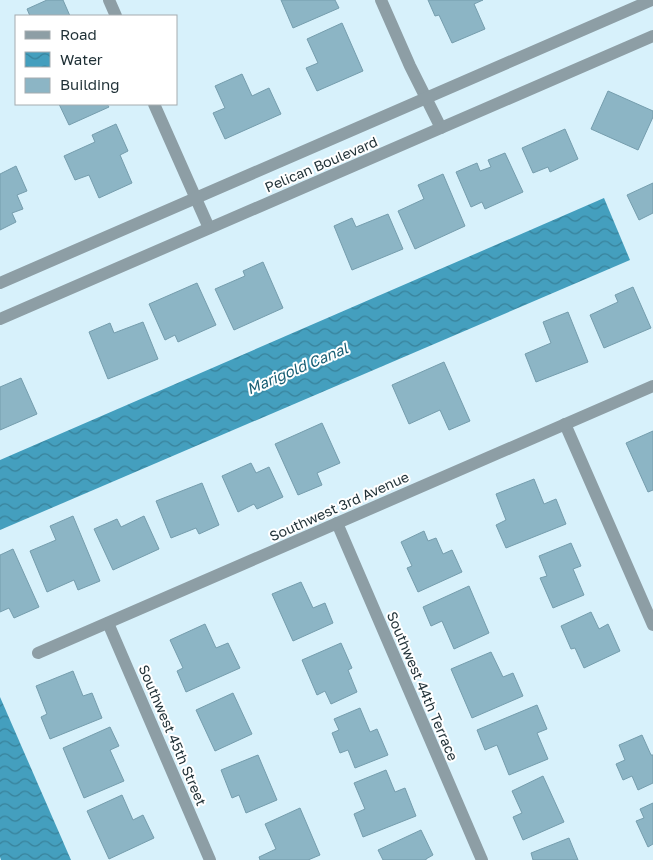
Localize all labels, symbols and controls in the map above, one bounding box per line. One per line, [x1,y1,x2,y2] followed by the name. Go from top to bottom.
[15,15,178,105] legend
[60,25,97,43] text: Road
[60,50,103,68] text: Water
[60,75,120,93] text: Building
[262,133,380,195] street label: Pelican Boulevard
[244,338,352,398] water label: Marigold Canal
[267,468,411,544] street label: Southwest 3rd Avenue
[384,609,462,763] street label: Southwest 44th Terrace
[136,662,210,808] street label: Southwest 45th Street

